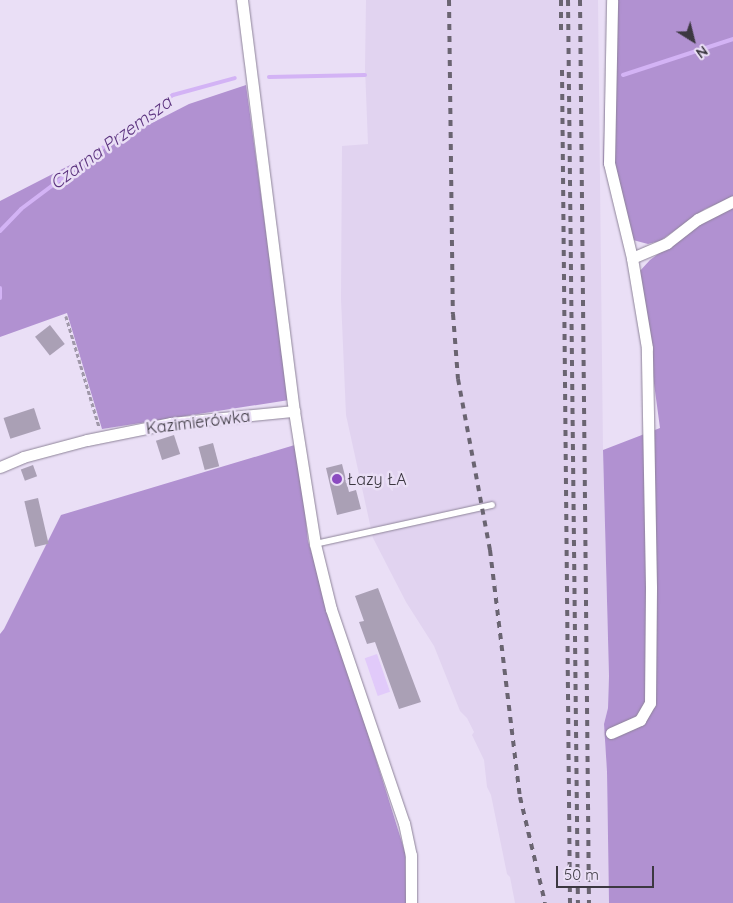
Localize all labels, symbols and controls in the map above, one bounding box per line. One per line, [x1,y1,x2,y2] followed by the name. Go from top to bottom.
[668,15,718,65] north arrow
[692,42,711,62] text: N
[46,92,176,194] water label: Czarna Przemsza
[145,406,251,438] street label: Kazimierówka
[347,469,407,489] place label: Łazy ŁA
[331,473,343,485] marker: Łazy ŁA
[558,856,656,888] scale bar
[564,865,599,884] text: 50 m

